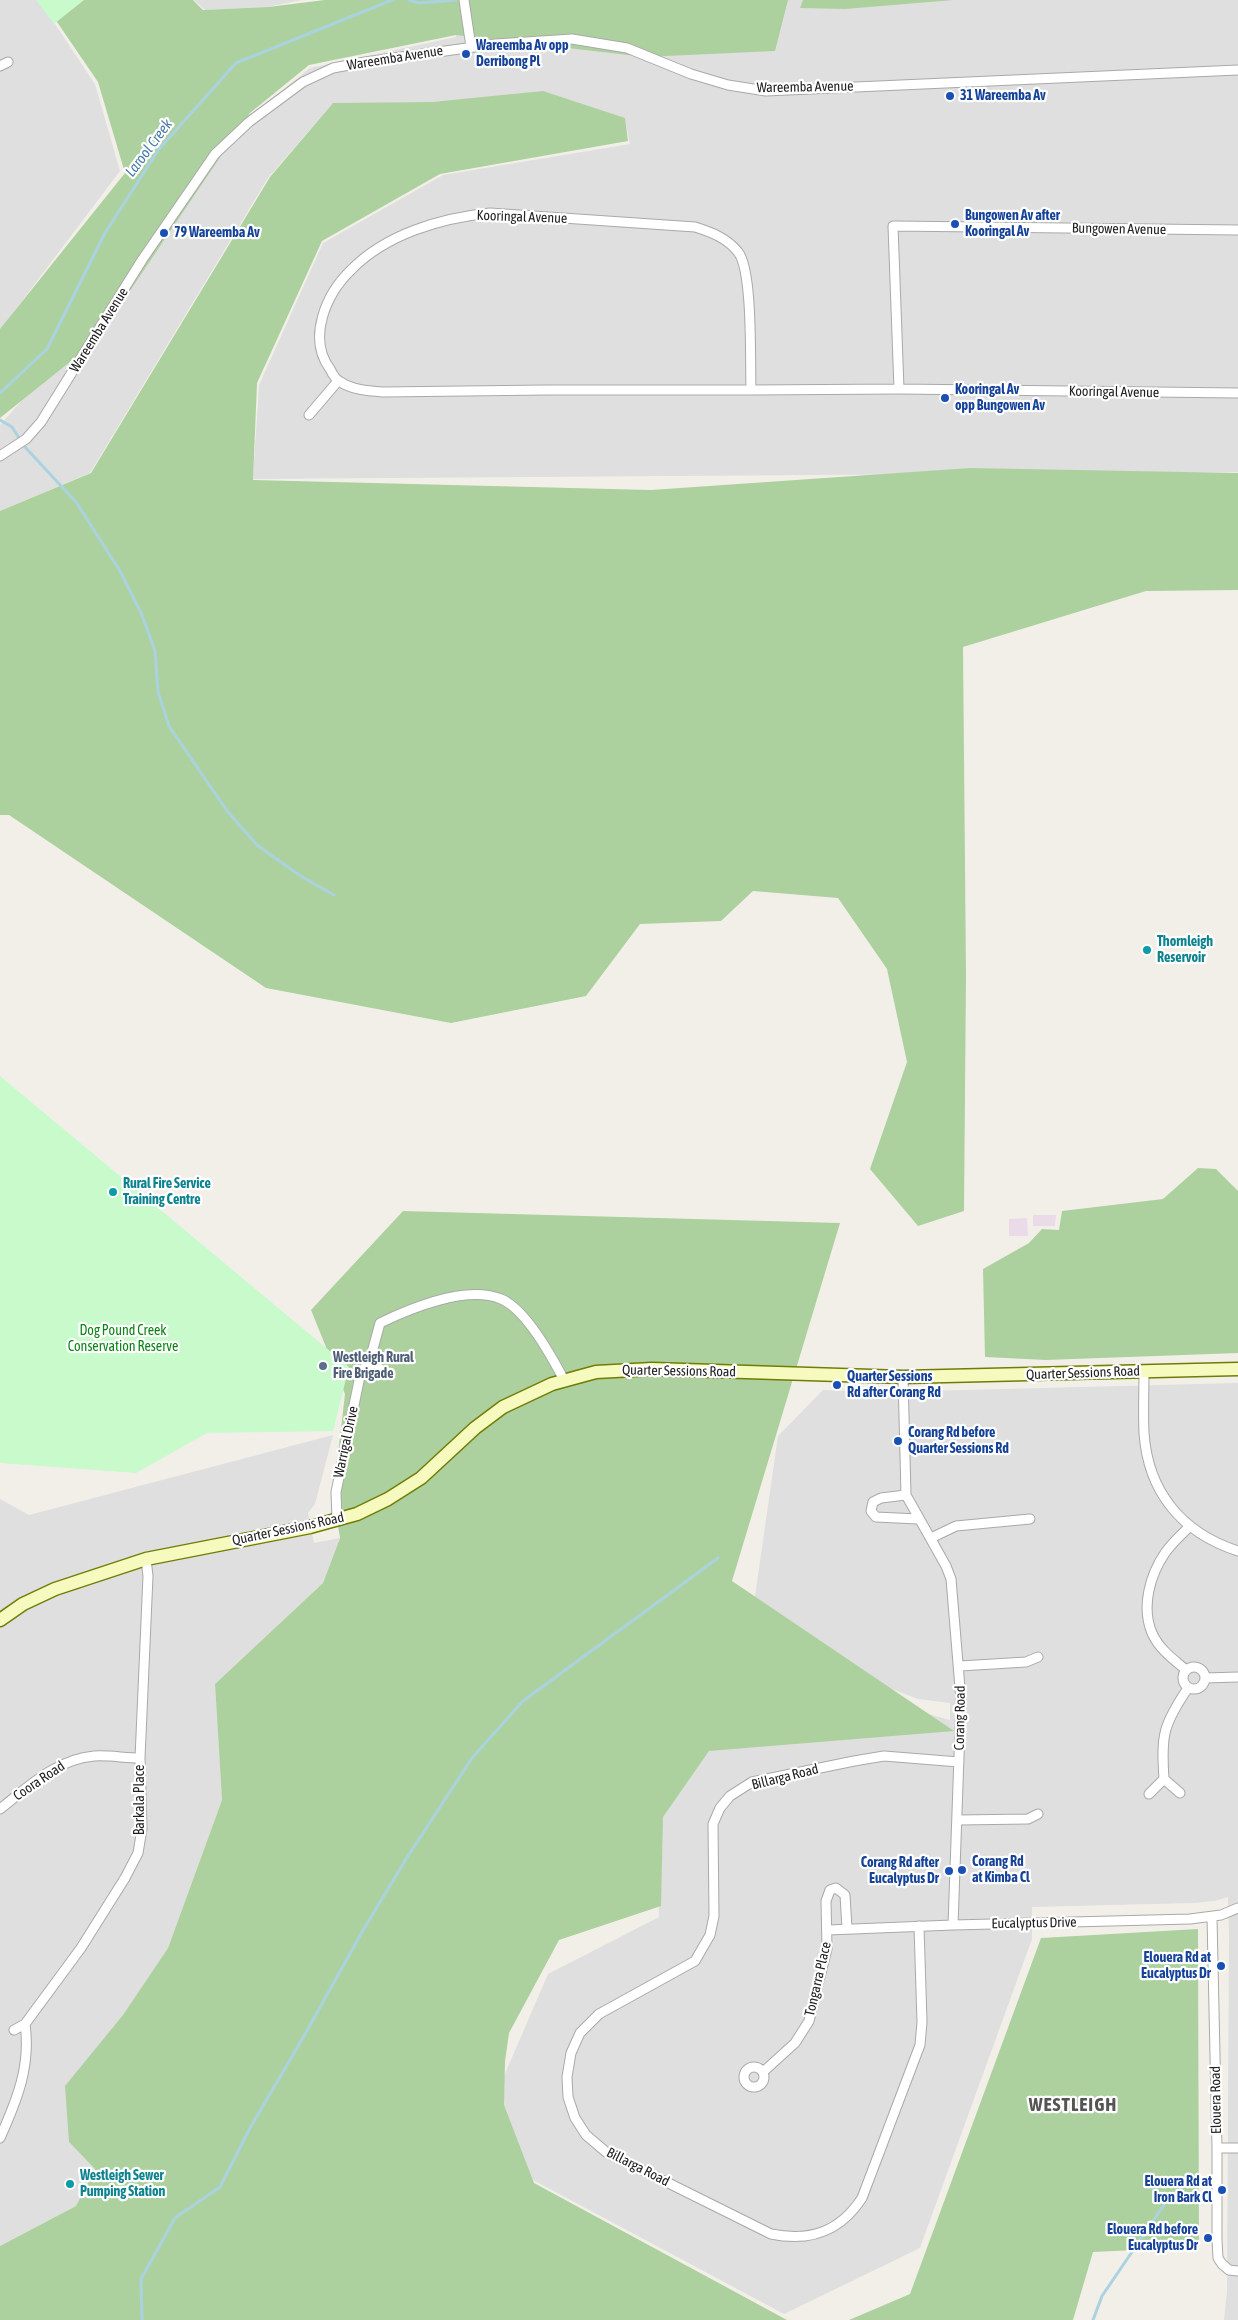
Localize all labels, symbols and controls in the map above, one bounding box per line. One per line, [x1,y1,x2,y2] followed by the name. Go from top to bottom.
[476,38,569,70] place label: Wareemba Av opp Derribong Pl
[346,42,444,74] street label: Wareemba Avenue
[460,48,472,60] marker: Wareemba Av opp Derribong Pl
[756,78,854,96] street label: Wareemba Avenue
[960,88,1046,104] place label: 31 Wareemba Av
[944,90,956,102] marker: 31 Wareemba Av
[121,116,177,180] water label: Larool Creek
[476,207,568,227] street label: Kooringal Avenue
[965,208,1060,240] place label: Bungowen Av after Kooringal Av
[949,218,961,230] marker: Bungowen Av after Kooringal Av
[1072,220,1166,238] street label: Bungowen Avenue
[174,225,260,241] place label: 79 Wareemba Av
[158,227,170,239] marker: 79 Wareemba Av
[66,284,132,376] street label: Wareemba Avenue
[955,382,1045,414] place label: Kooringal Av opp Bungowen Av
[1069,383,1159,401] street label: Kooringal Avenue
[939,392,951,404] marker: Kooringal Av opp Bungowen Av
[1157,934,1213,966] place label: Thornleigh Reservoir
[1141,944,1153,956] marker: Thornleigh Reservoir
[123,1176,211,1208] place label: Rural Fire Service Training Centre
[107,1186,119,1198] marker: Rural Fire Service Training Centre
[68,1323,178,1355] park label: Dog Pound Creek Conservation Reserve
[333,1350,414,1382] place label: Westleigh Rural Fire Brigade
[317,1360,329,1372] marker: Westleigh Rural Fire Brigade
[622,1362,736,1380] street label: Quarter Sessions Road
[1026,1363,1140,1383] street label: Quarter Sessions Road
[847,1369,941,1401] place label: Quarter Sessions Rd after Corang Rd
[831,1379,843,1391] marker: Quarter Sessions Rd after Corang Rd
[330,1405,362,1479] street label: Warrigal Drive
[908,1425,1009,1458] place label: Corang Rd before Quarter Sessions Rd
[892,1435,904,1447] marker: Corang Rd before Quarter Sessions Rd
[230,1509,346,1549] street label: Quarter Sessions Road
[951,1686,969,1750] street label: Corang Road
[10,1758,68,1804] street label: Coora Road
[750,1761,820,1793] street label: Billarga Road
[132,1765,148,1835] street label: Barkala Place
[972,1854,1030,1886] place label: Corang Rd at Kimba Cl
[861,1855,939,1888] place label: Corang Rd after Eucalyptus Dr
[956,1864,968,1876] marker: Corang Rd at Kimba Cl
[943,1865,955,1877] marker: Corang Rd after Eucalyptus Dr
[991,1914,1077,1932] street label: Eucalyptus Drive
[801,1940,835,2018] street label: Tongarra Place
[1141,1950,1211,1982] place label: Elouera Rd at Eucalyptus Dr
[1215,1960,1227,1972] marker: Elouera Rd at Eucalyptus Dr
[1207,2066,1225,2134] street label: Elouera Road
[1028,2094,1118,2116] district label: WESTLEIGH
[604,2144,672,2190] street label: Billarga Road
[80,2168,165,2200] place label: Westleigh Sewer Pumping Station
[1144,2174,1212,2206] place label: Elouera Rd at Iron Bark Cl
[64,2178,76,2190] marker: Westleigh Sewer Pumping Station
[1216,2184,1228,2196] marker: Elouera Rd at Iron Bark Cl
[1107,2222,1198,2254] place label: Elouera Rd before Eucalyptus Dr
[1202,2232,1214,2244] marker: Elouera Rd before Eucalyptus Dr

